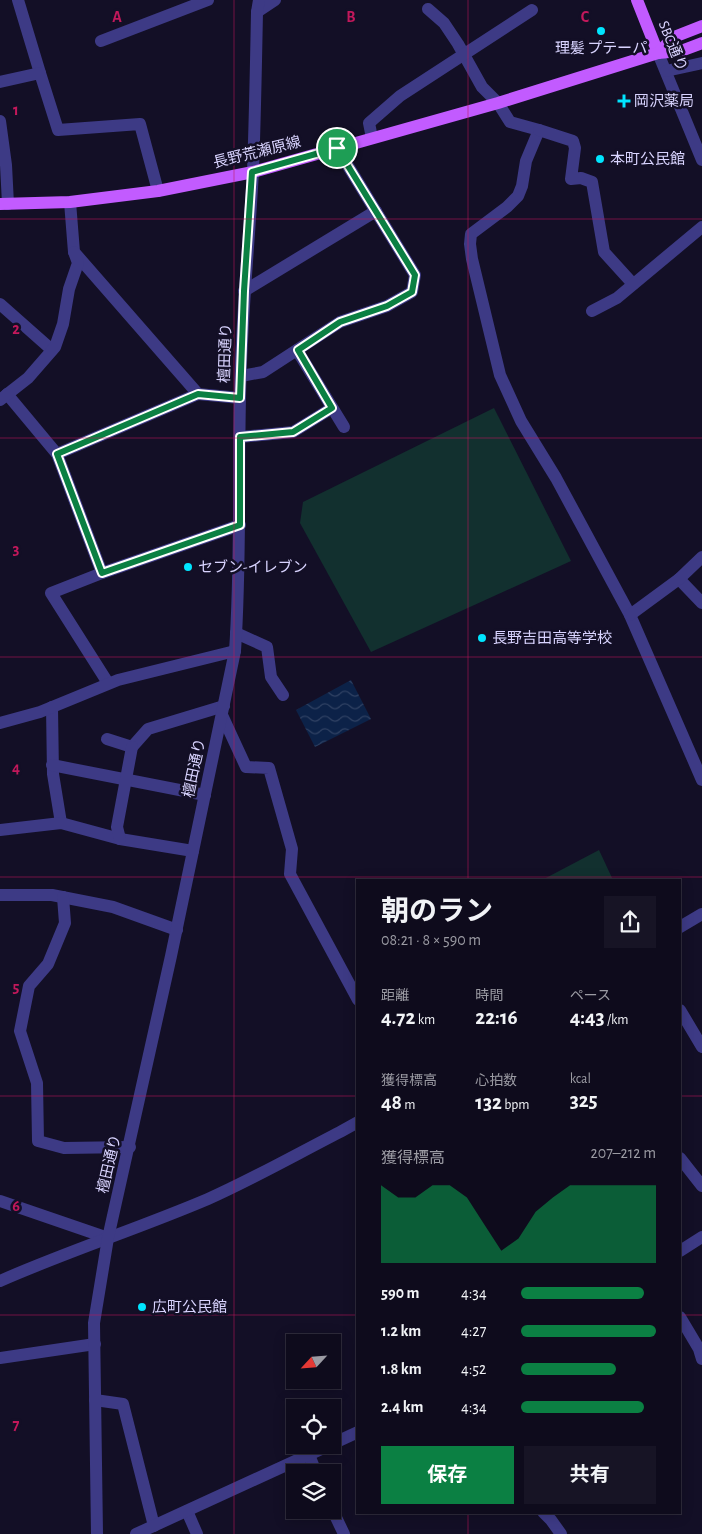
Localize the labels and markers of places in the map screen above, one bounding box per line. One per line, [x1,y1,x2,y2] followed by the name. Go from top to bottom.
[595,25,607,37] marker: 理髪 プテーパ
[555,40,647,56] place label: 理髪 プテーパ
[634,93,694,109] place label: 岡沢薬局
[618,95,630,107] marker: 岡沢薬局
[316,127,358,169] pin
[610,151,685,167] place label: 本町公民館
[594,153,606,165] marker: 本町公民館
[198,559,308,575] place label: セブン-イレブン
[182,561,194,573] marker: セブン-イレブン
[492,630,612,646] place label: 長野吉田高等学校
[476,632,488,644] marker: 長野吉田高等学校
[152,1299,227,1315] place label: 広町公民館
[136,1301,148,1313] marker: 広町公民館

